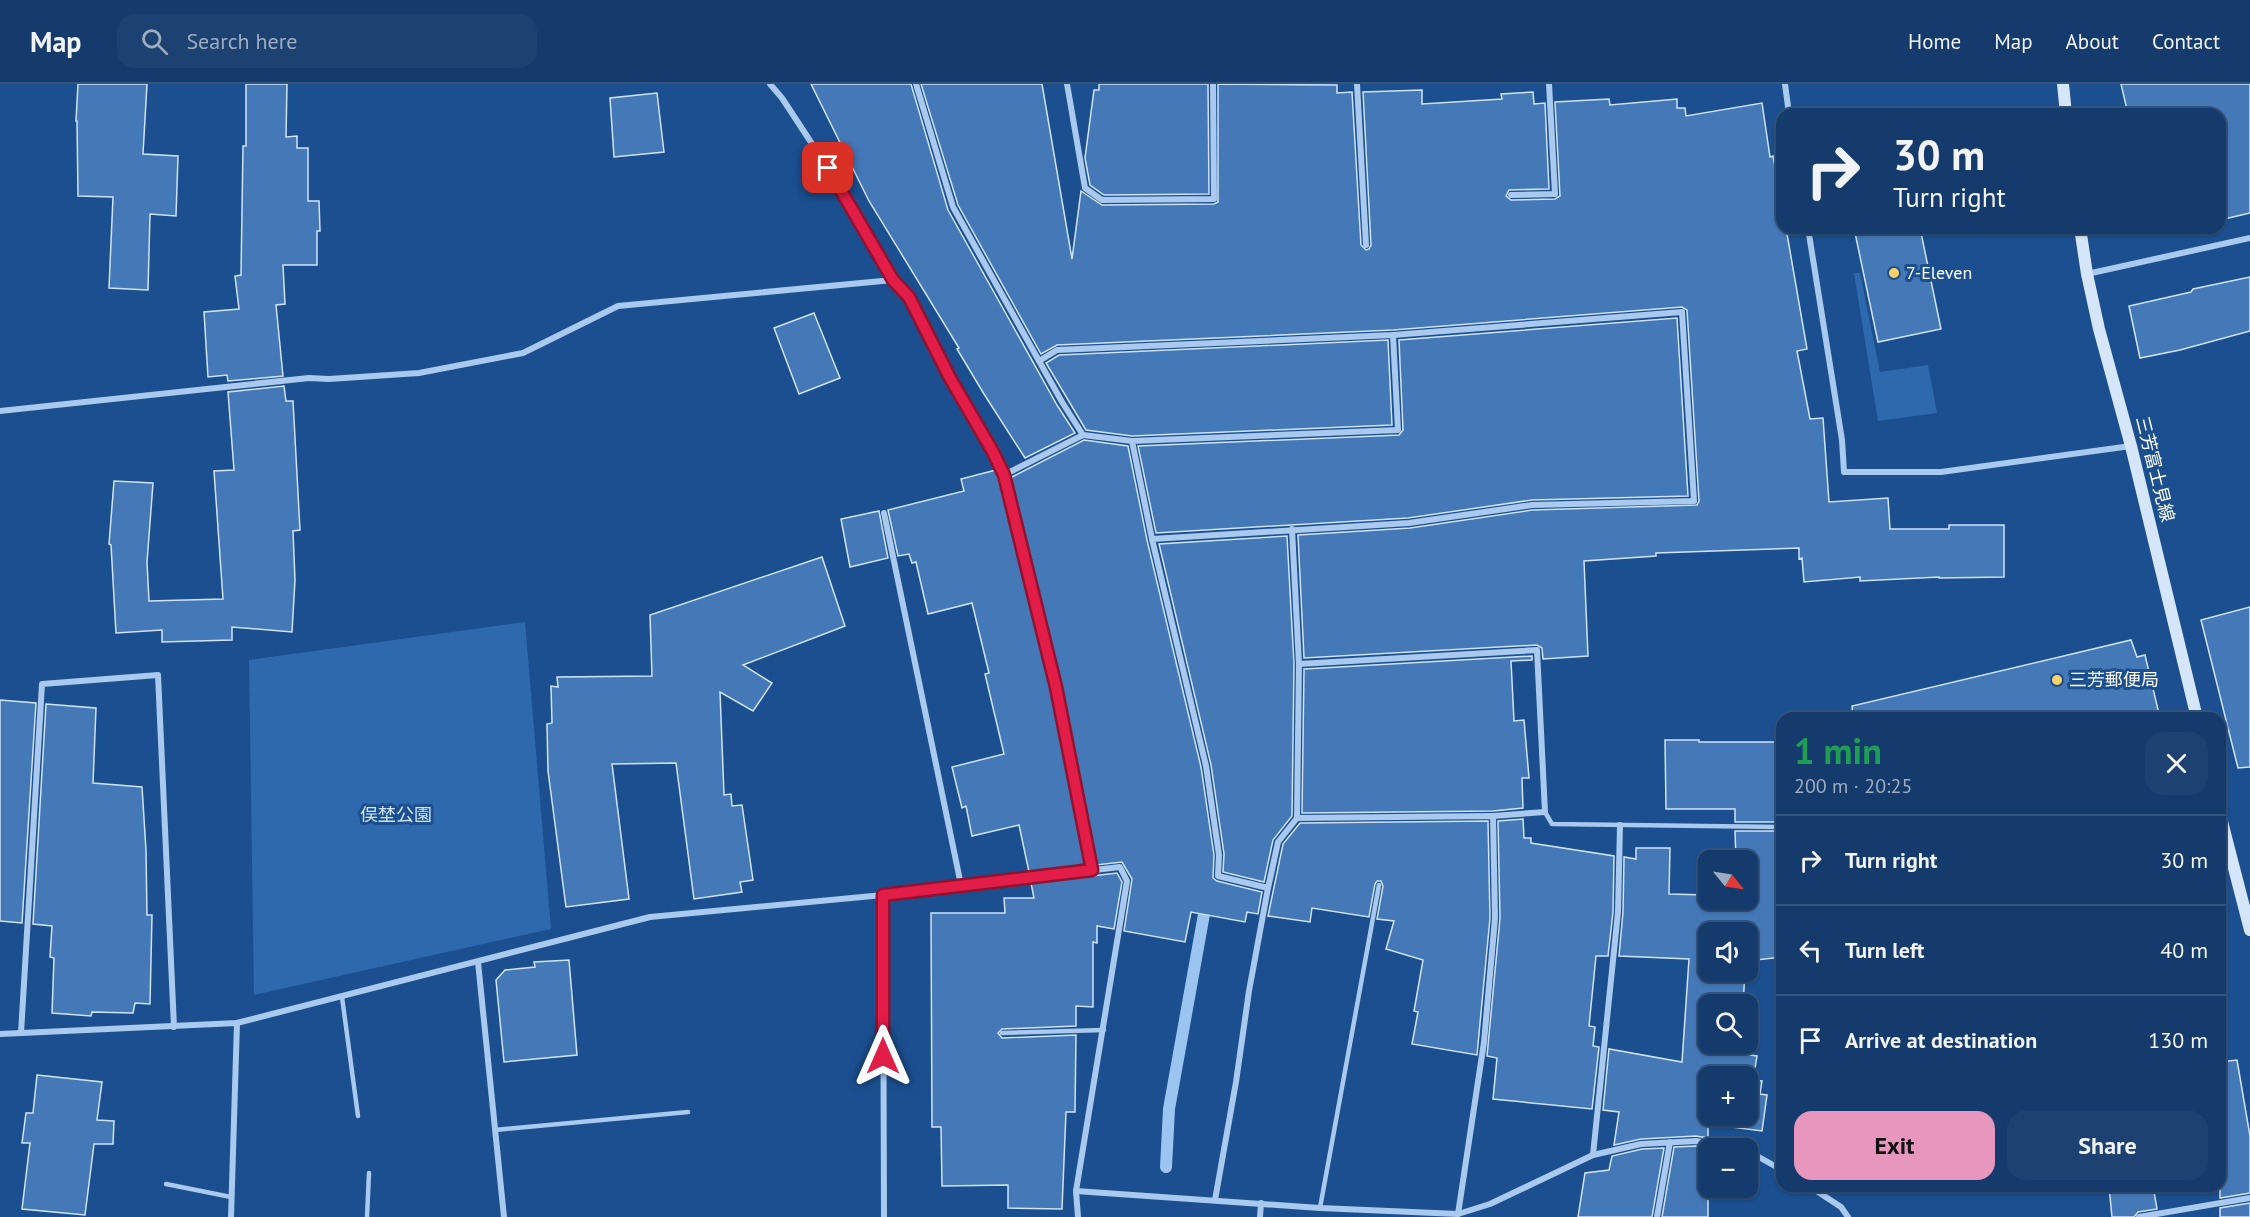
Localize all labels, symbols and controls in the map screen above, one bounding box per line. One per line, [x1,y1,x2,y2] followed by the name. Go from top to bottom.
[117,14,537,68] search box
[30,23,81,60] text: Map
[138,25,171,58] icon: search
[186,27,297,55] text: Search here
[1908,28,1961,55] text: Home
[1994,28,2033,55] text: Map
[2066,28,2119,55] text: About
[2152,28,2220,55] text: Contact
[1893,127,1985,182] text: 30 m
[1794,132,1872,210] icon: right
[802,142,853,193] pin
[811,151,844,184] icon: arrive
[1893,180,2006,214] text: Turn right
[1906,261,1972,284] place label: 7-Eleven
[1887,266,1901,280] marker: 7-Eleven
[2131,414,2180,524] street label: 三芳富士見線
[2069,668,2159,691] place label: 三芳郵便局
[2050,673,2064,687] marker: 三芳郵便局
[1794,727,1882,774] text: 1 min
[2145,732,2208,795] button: close
[1794,773,1912,799] text: 200 m · 20:25
[360,803,432,826] park label: 俣埜公園
[1794,844,1827,877] icon: right
[1845,846,1937,874] text: Turn right
[2160,846,2208,874] text: 30 m
[1698,850,1758,910] north arrow
[1698,850,1758,1198] map controls
[1698,922,1758,982] button: sound
[1794,934,1827,967] icon: left
[1845,936,1925,964] text: Turn left
[2160,936,2208,964] text: 40 m
[1698,994,1758,1054] button: search
[851,1024,915,1088] position arrow
[1794,1024,1827,1057] icon: arrive
[1845,1026,2037,1054] text: Arrive at destination
[2148,1026,2208,1054] text: 130 m
[1698,1066,1758,1126] button: +
[1794,1111,1995,1180] button: Exit
[2007,1111,2208,1180] button: Share
[1698,1138,1758,1198] button: −

